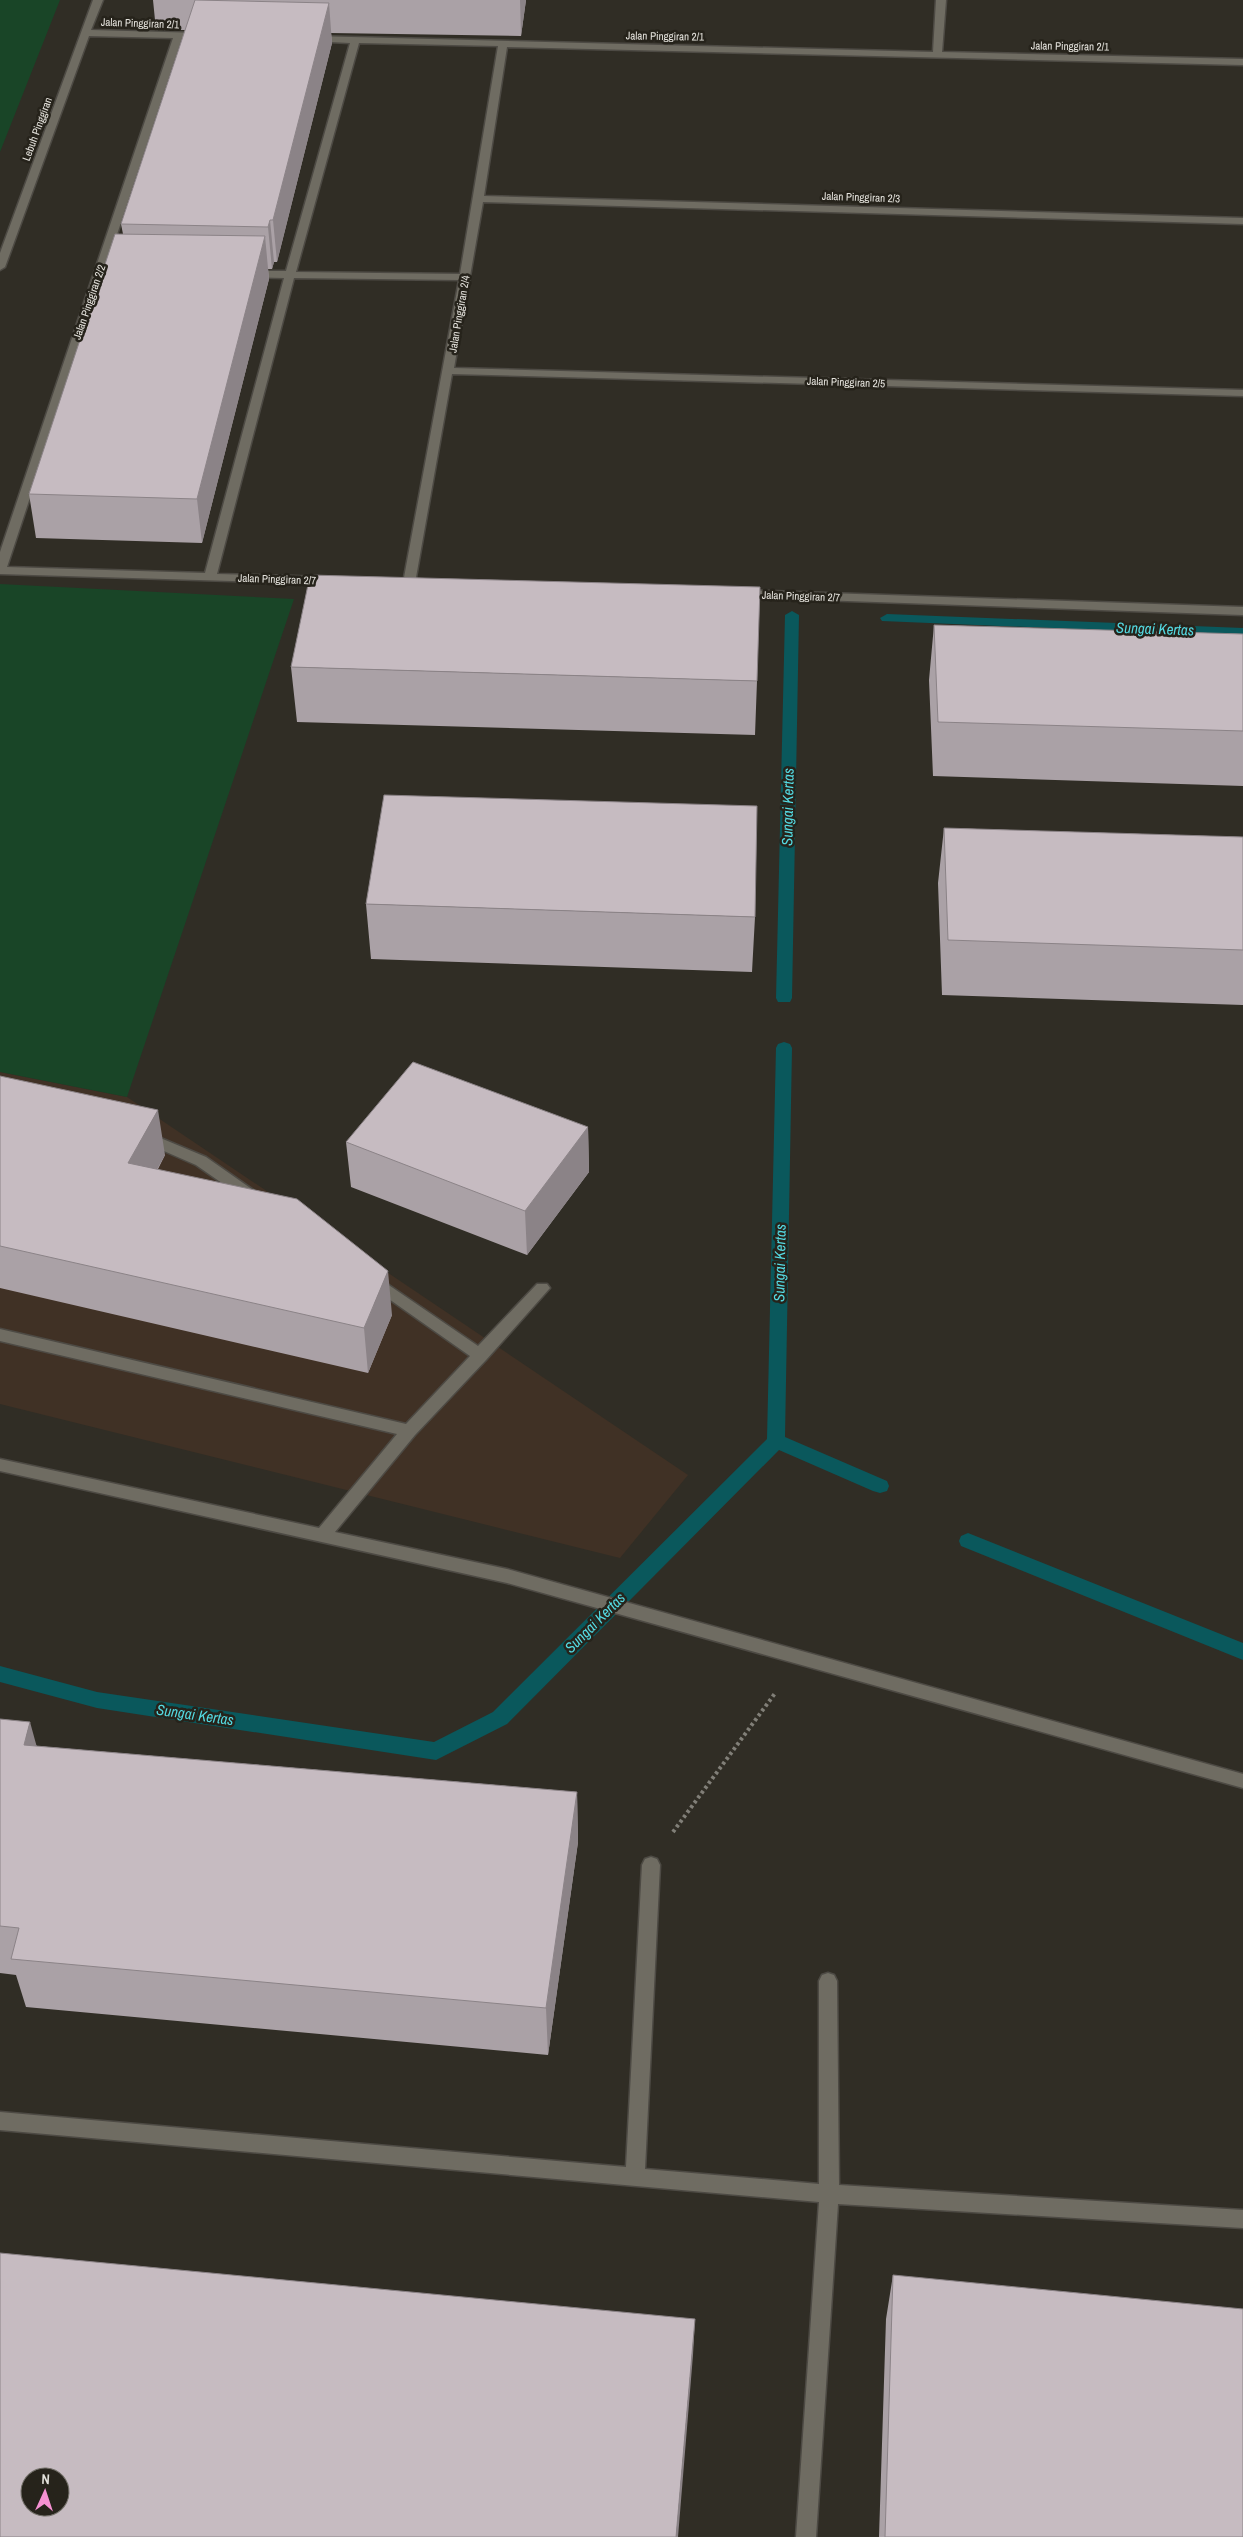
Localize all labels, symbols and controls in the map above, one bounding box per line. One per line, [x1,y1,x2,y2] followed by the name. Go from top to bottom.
[101,15,179,31] street label: Jalan Pinggiran 2/1
[626,28,704,44] street label: Jalan Pinggiran 2/1
[1031,38,1109,54] street label: Jalan Pinggiran 2/1
[19,95,55,163] street label: Lebuh Pinggiran
[822,189,900,205] street label: Jalan Pinggiran 2/3
[70,263,108,341] street label: Jalan Pinggiran 2/2
[445,274,473,354] street label: Jalan Pinggiran 2/4
[807,374,885,390] street label: Jalan Pinggiran 2/5
[238,571,316,587] street label: Jalan Pinggiran 2/7
[762,588,840,604] street label: Jalan Pinggiran 2/7
[1116,617,1194,640] water label: Sungai Kertas
[776,768,799,846] water label: Sungai Kertas
[768,1224,791,1302] water label: Sungai Kertas
[560,1588,630,1658] water label: Sungai Kertas
[155,1699,235,1730] water label: Sungai Kertas
[20,2467,70,2517] north arrow
[41,2470,50,2488] text: N

